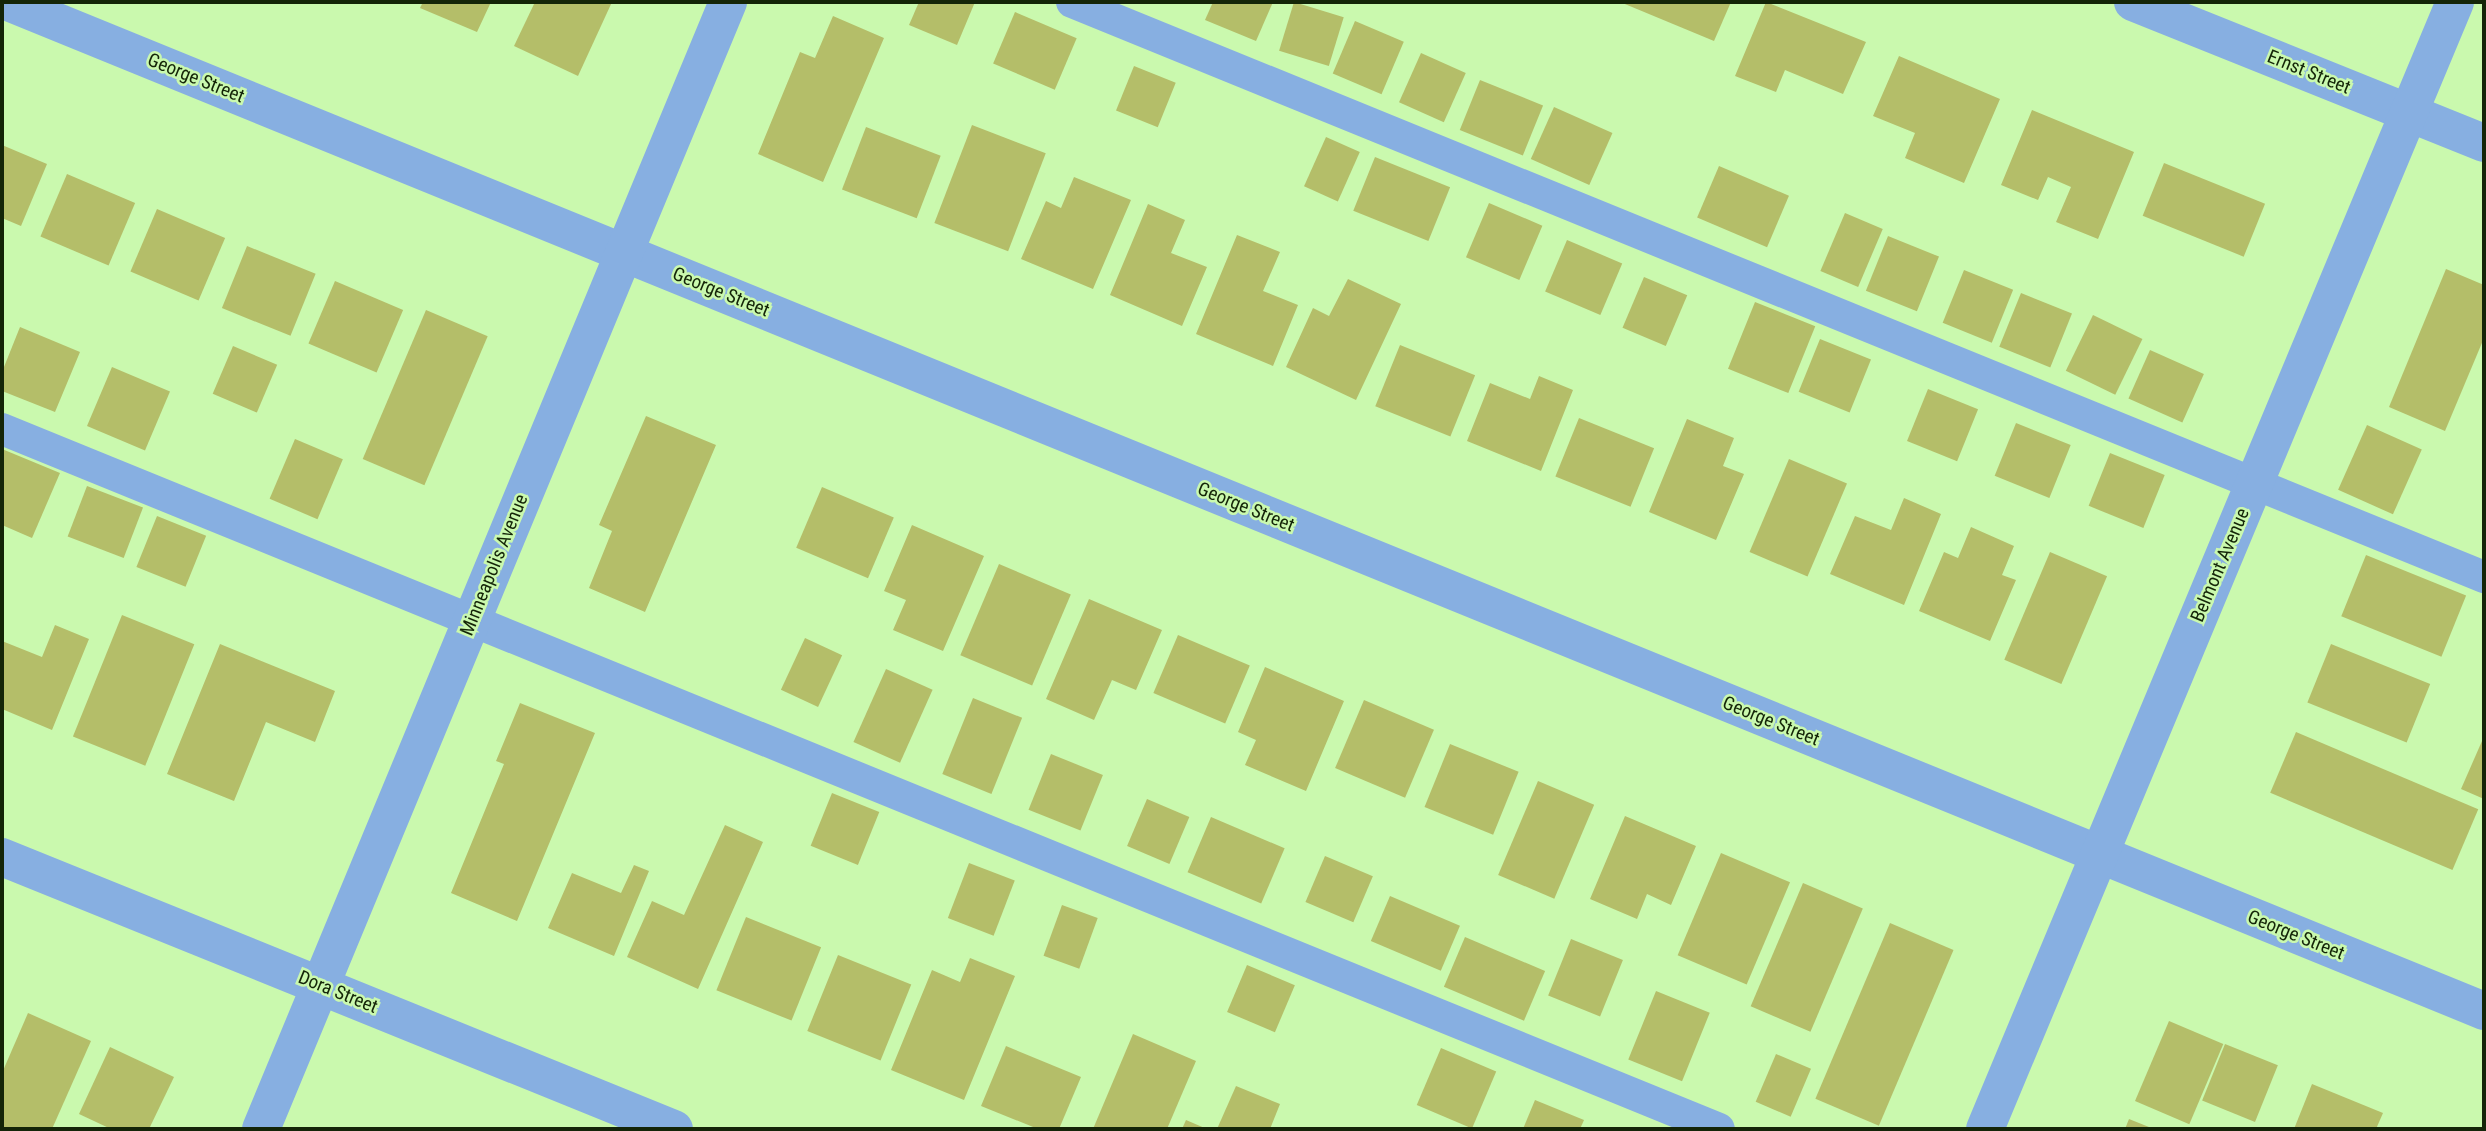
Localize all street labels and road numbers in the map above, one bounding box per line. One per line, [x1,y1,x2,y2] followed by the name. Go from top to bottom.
[2264,45,2354,99] street label: Ernst Street
[144,48,248,108] street label: George Street
[669,262,773,322] street label: George Street
[1194,477,1298,537] street label: George Street
[455,491,533,639] street label: Minneapolis Avenue
[2186,505,2254,625] street label: Belmont Avenue
[1719,691,1823,751] street label: George Street
[2244,905,2348,965] street label: George Street
[295,966,381,1018] street label: Dora Street

